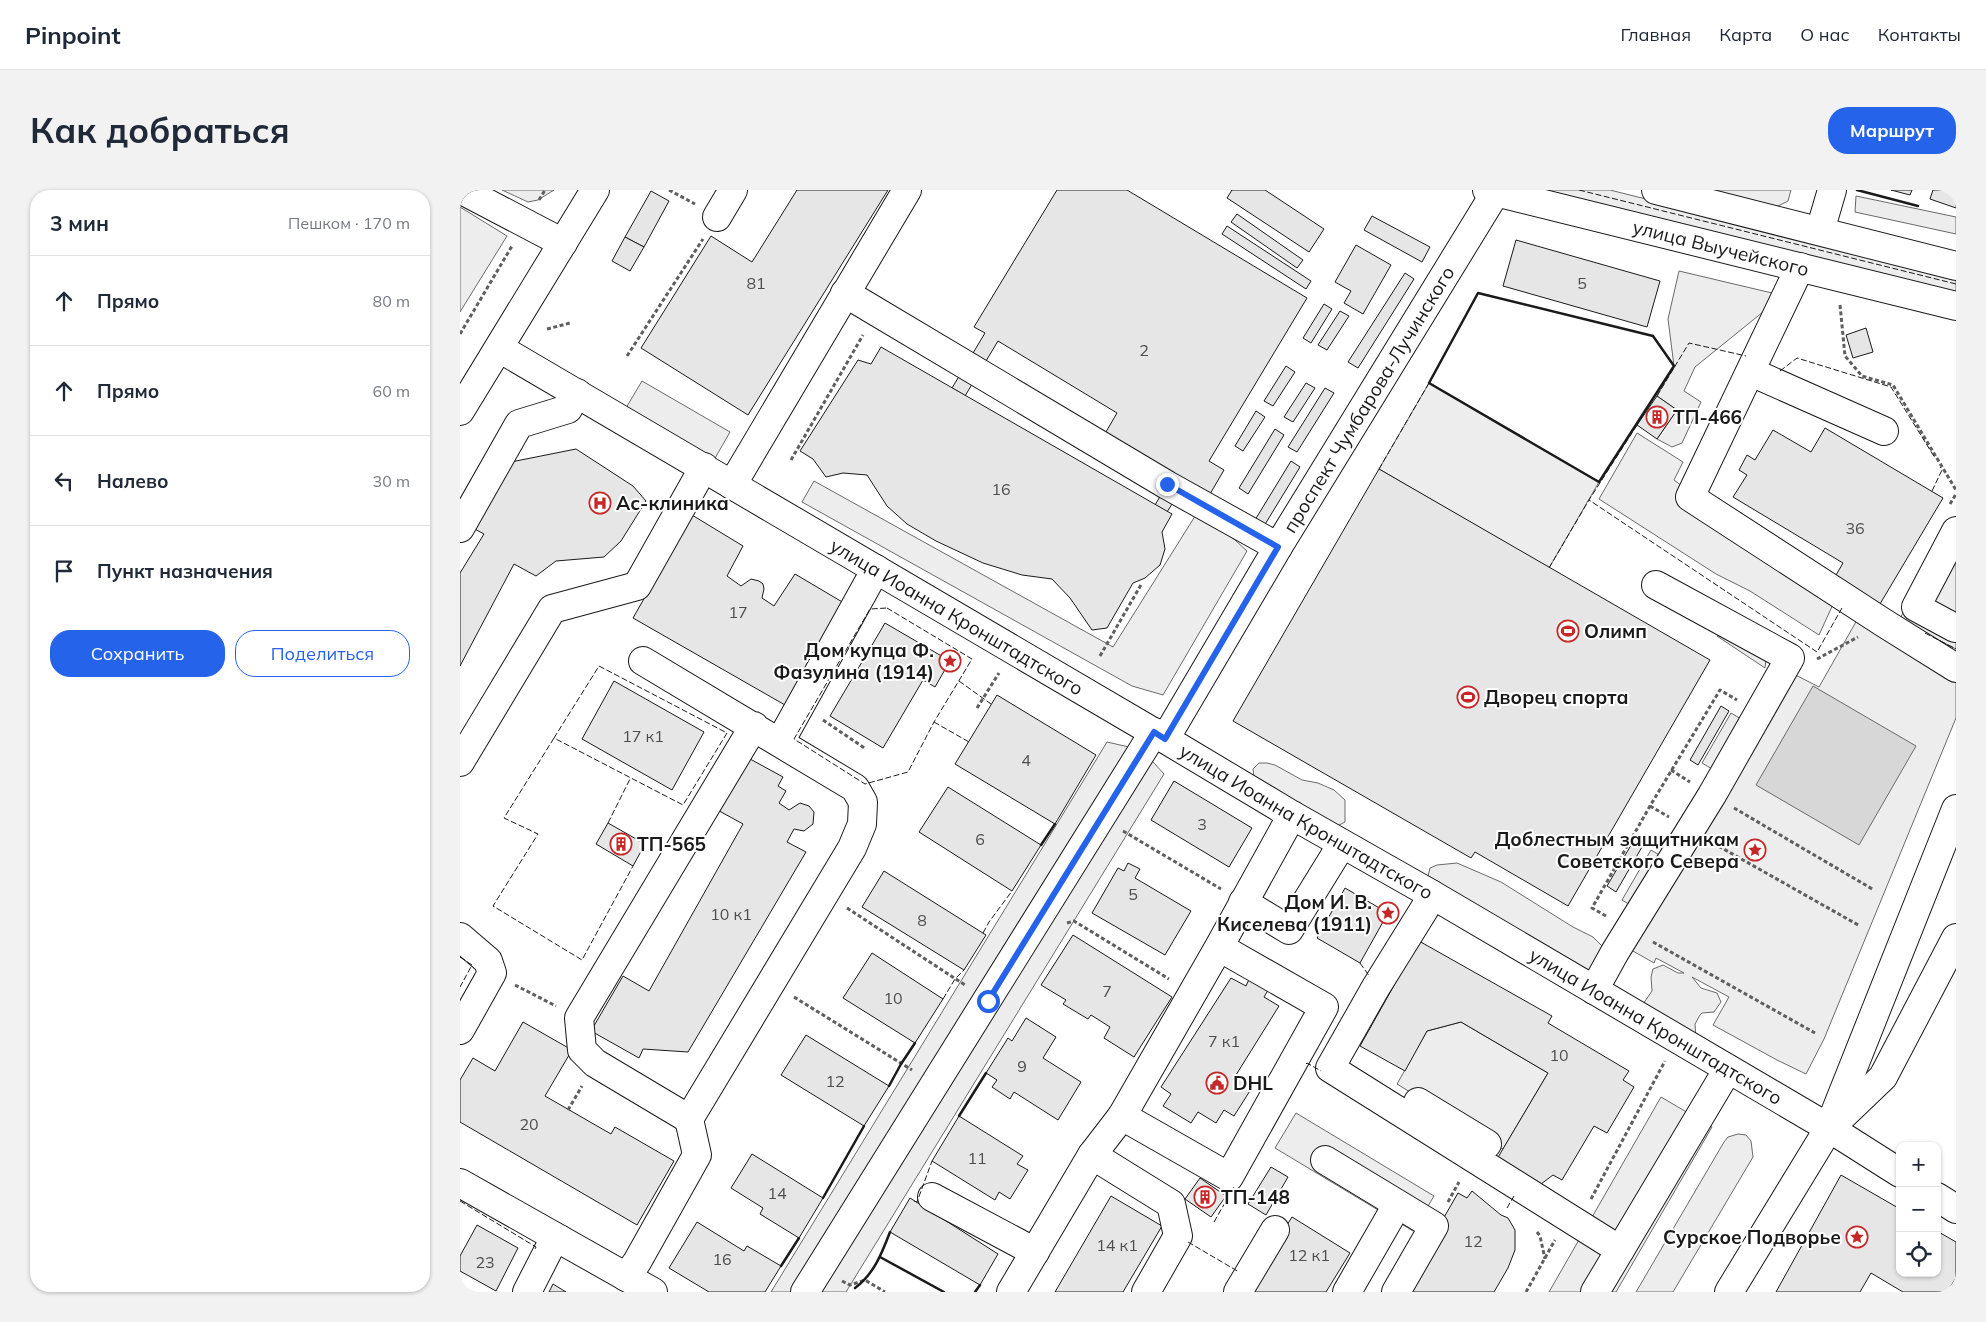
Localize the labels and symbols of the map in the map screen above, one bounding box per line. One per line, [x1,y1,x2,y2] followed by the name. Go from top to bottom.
[1630,215,1812,281] street label: улица Выучейского
[1278,262,1459,537] street label: проспект Чумбарова-Лучинского
[746,273,766,293] house number: 81
[1577,273,1587,293] house number: 5
[1139,340,1149,360] house number: 2
[1645,405,1669,429] building icon: ТП-466
[1673,405,1742,429] place label: ТП-466
[1156,473,1179,496] route end
[991,479,1011,499] house number: 16
[588,491,612,515] hospital icon: Ас-клиника
[616,491,729,515] place label: Ас-клиника
[1845,518,1865,538] house number: 36
[826,533,1088,700] street label: улица Иоанна Кронштадтского
[728,602,748,622] house number: 17
[1556,619,1580,643] sports icon: Олимп
[1584,619,1647,643] place label: Олимп
[773,638,934,684] place label: Дом купца Ф. Фазулина (1914)
[938,649,962,673] place icon: Дом купца Ф. Фазулина (1914)
[1456,685,1480,709] sports icon: Дворец спорта
[1484,685,1628,709] place label: Дворец спорта
[622,726,664,746] house number: 17 к1
[1175,738,1437,905] street label: улица Иоанна Кронштадтского
[1021,750,1031,770] house number: 4
[1197,814,1207,834] house number: 3
[1495,827,1739,873] place label: Доблестным защитникам Советского Севера
[975,829,985,849] house number: 6
[609,832,633,856] building icon: ТП-565
[637,832,706,856] place label: ТП-565
[1743,838,1767,862] place icon: Доблестным защитникам Советского Севера
[1128,884,1138,904] house number: 5
[1217,890,1372,936] place label: Дом И. В. Киселева (1911)
[1376,901,1400,925] place icon: Дом И. В. Киселева (1911)
[710,904,752,924] house number: 10 к1
[917,910,927,930] house number: 8
[1525,943,1787,1110] street label: улица Иоанна Кронштадтского
[1102,981,1112,1001] house number: 7
[883,988,903,1008] house number: 10
[977,990,1000,1013] route start
[1208,1031,1240,1051] house number: 7 к1
[1549,1045,1569,1065] house number: 10
[1017,1056,1027,1076] house number: 9
[825,1071,845,1091] house number: 12
[1205,1071,1229,1095] public building icon: DHL
[1233,1071,1273,1095] place label: DHL
[519,1114,539,1134] house number: 20
[967,1148,987,1168] house number: 11
[767,1183,787,1203] house number: 14
[1193,1185,1217,1209] building icon: ТП-148
[1221,1185,1290,1209] place label: ТП-148
[1663,1225,1841,1249] place label: Cурское Подворье
[1845,1225,1869,1249] place icon: Cурское Подворье
[1463,1231,1483,1251] house number: 12
[1096,1235,1138,1255] house number: 14 к1
[1288,1245,1330,1265] house number: 12 к1
[712,1249,732,1269] house number: 16
[475,1252,495,1272] house number: 23

